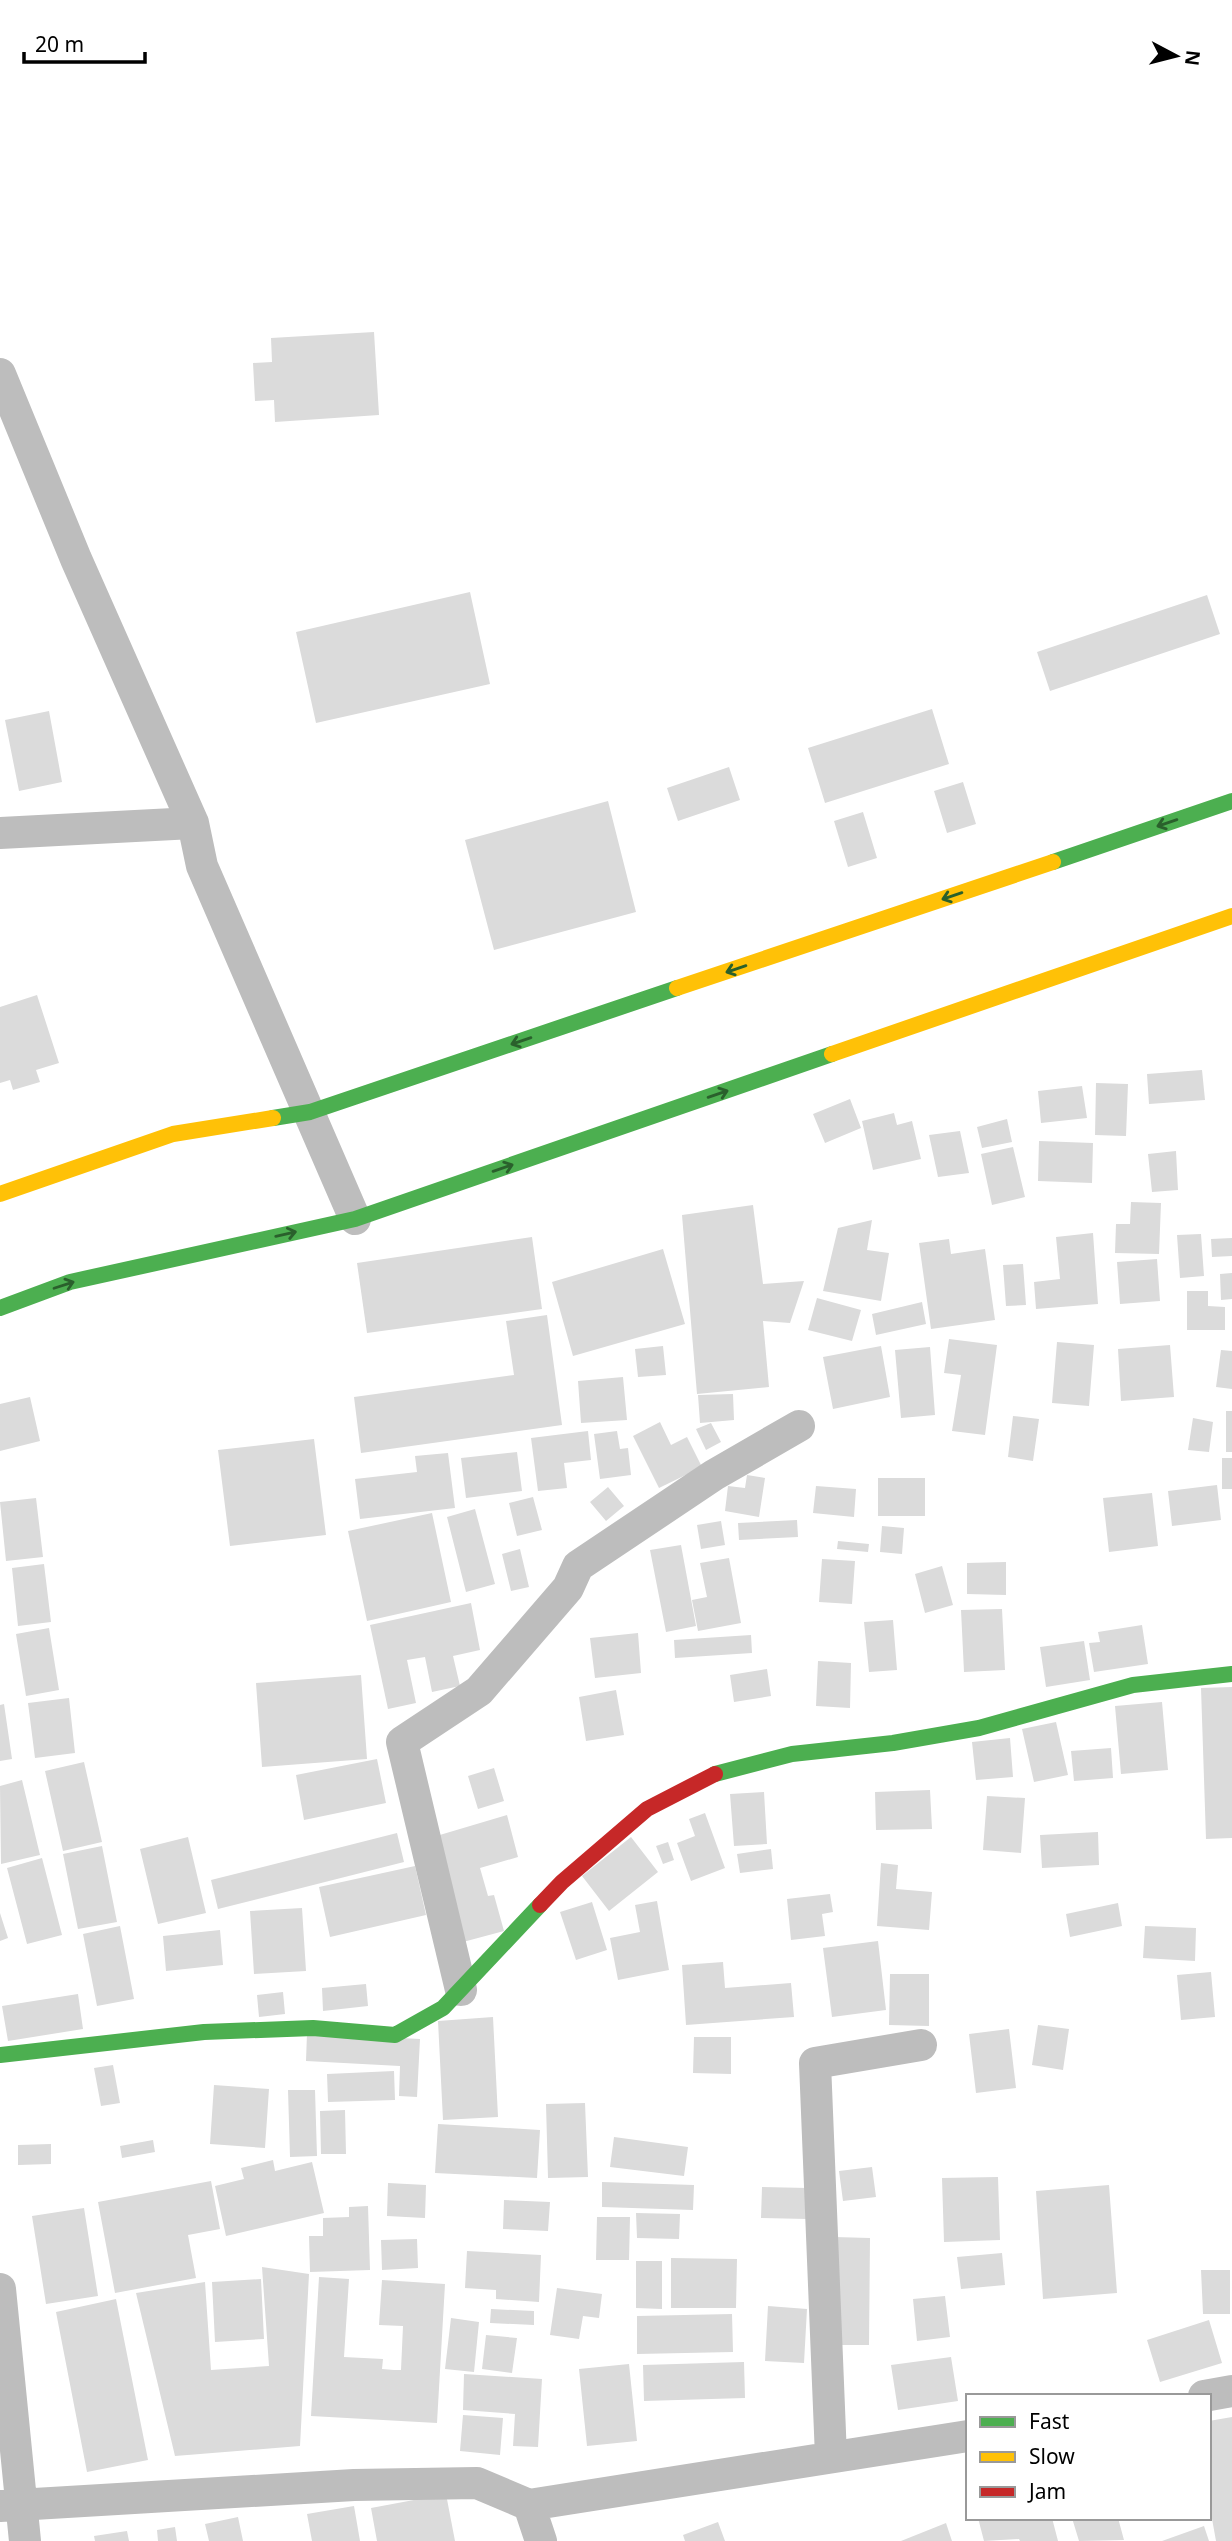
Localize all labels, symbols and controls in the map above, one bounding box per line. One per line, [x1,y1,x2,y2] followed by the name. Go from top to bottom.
[24,21,145,65] scale bar
[1141,21,1211,91] north arrow
[35,30,84,58] text: 20 m
[1179,49,1207,67] text: N
[1157,818,1179,830] one-way arrow
[941,891,963,903] one-way arrow
[726,964,748,976] one-way arrow
[510,1036,532,1048] one-way arrow
[707,1087,729,1100] one-way arrow
[492,1161,514,1174] one-way arrow
[274,1227,297,1241] one-way arrow
[53,1278,75,1291] one-way arrow
[966,2394,1211,2520] legend
[1029,2407,1070,2435] text: Fast
[1029,2442,1075,2470] text: Slow
[1027,2477,1066,2505] text: Jam

